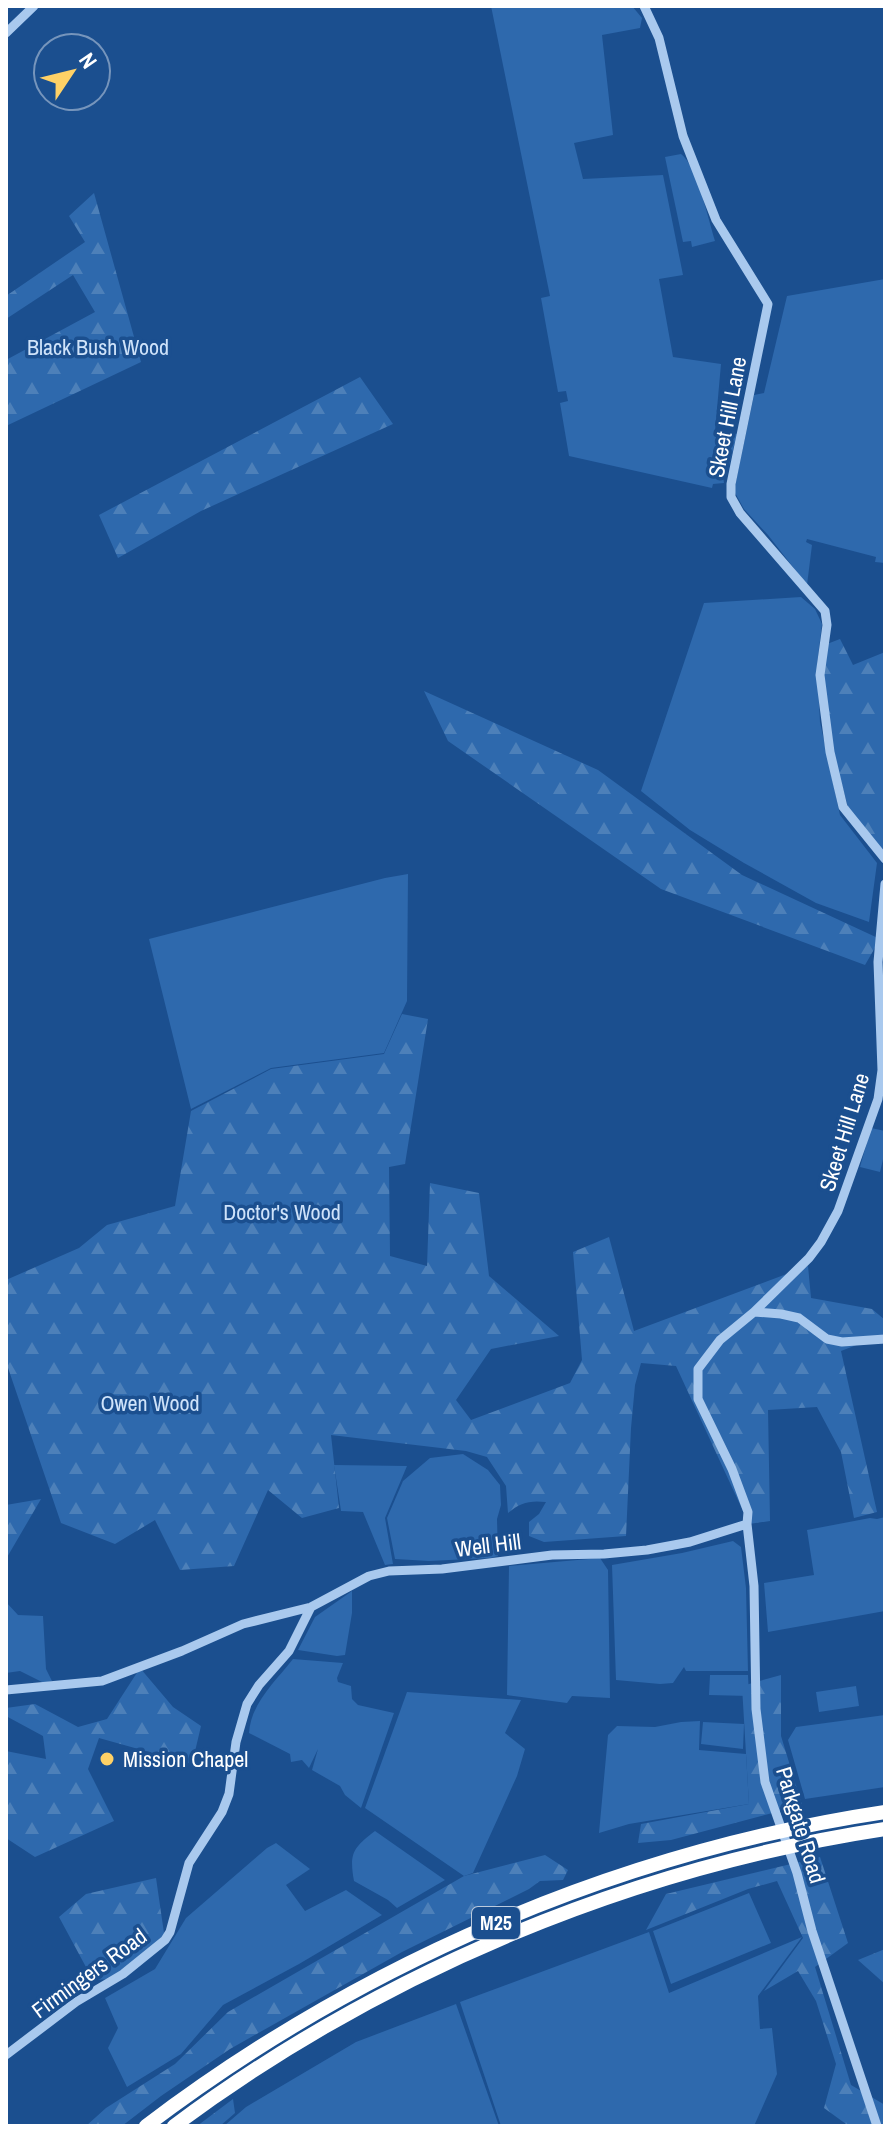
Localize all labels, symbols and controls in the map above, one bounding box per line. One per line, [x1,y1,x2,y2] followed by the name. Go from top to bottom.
[32,32,112,112] north arrow
[72,47,104,74] text: N
[27,332,169,362] park label: Black Bush Wood
[701,354,753,480] street label: Skeet Hill Lane
[812,1069,876,1195] street label: Skeet Hill Lane
[223,1197,341,1227] park label: Doctor's Wood
[101,1388,199,1418] park label: Owen Wood
[454,1526,522,1564] street label: Well Hill
[123,1744,248,1774] place label: Mission Chapel
[98,1750,116,1768] marker: Mission Chapel
[769,1763,833,1887] street label: Parkgate Road
[472,1907,520,1939] road number: M25
[25,1921,153,2025] street label: Firmingers Road

